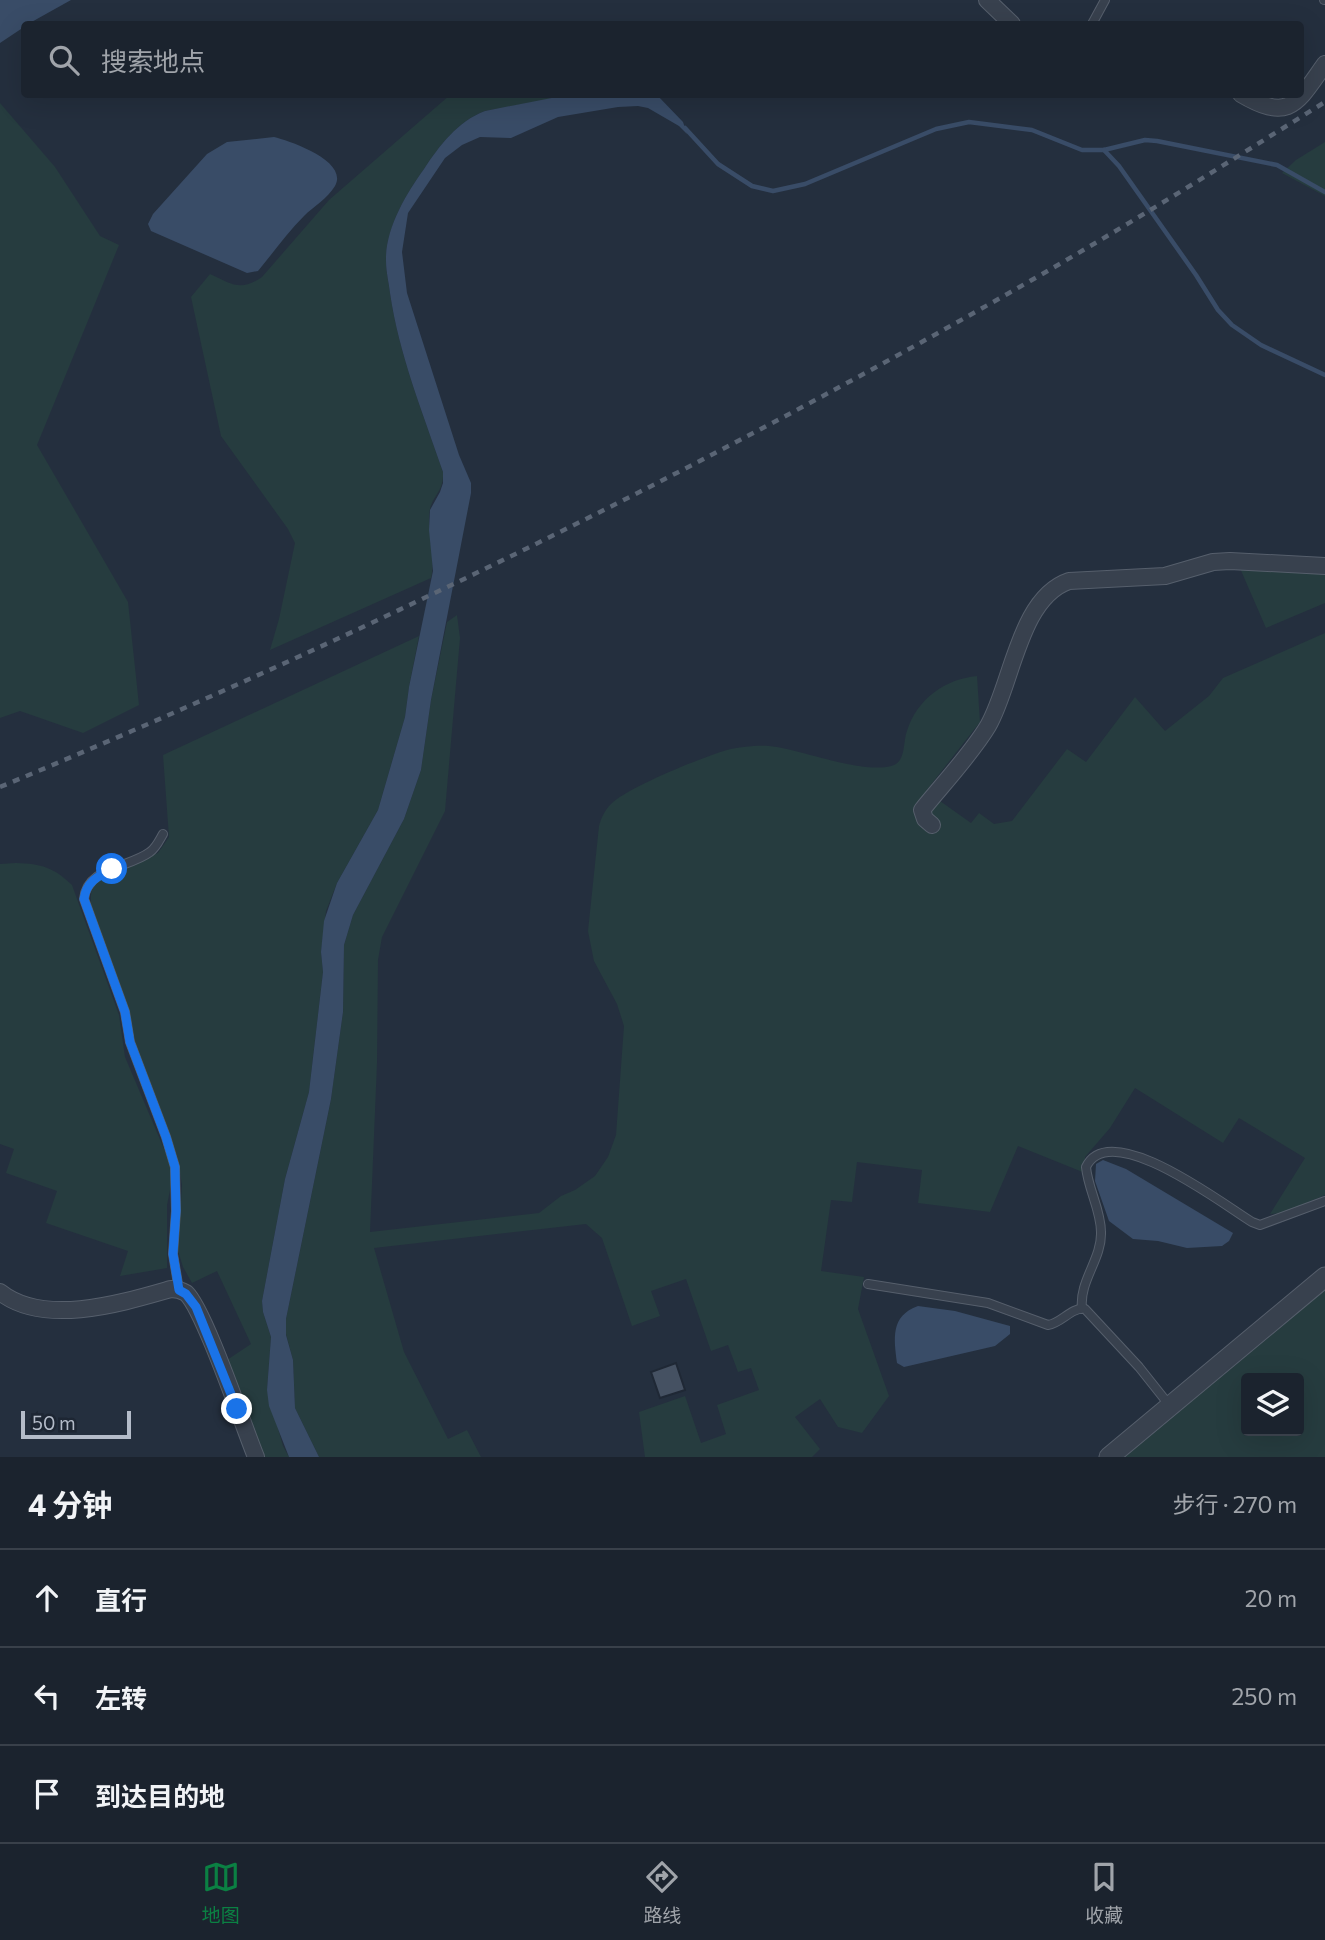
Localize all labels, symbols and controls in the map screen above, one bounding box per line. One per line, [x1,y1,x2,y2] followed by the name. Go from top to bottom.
[21,21,1304,98] search box
[45,41,83,79] icon: search
[101,45,205,76] text: 搜索地点
[96,853,127,884] route start
[1241,1373,1304,1436] map controls
[1241,1373,1304,1436] button: layers
[221,1393,252,1424] route end
[21,1408,131,1440] scale bar
[32,1411,76,1434] text: 50 m
[28,1485,112,1522] text: 4 分钟
[1173,1490,1297,1518] text: 步行 · 270 m
[28,1579,66,1617] icon: ahead
[95,1584,147,1615] text: 直行
[1245,1584,1297,1612] text: 20 m
[28,1677,66,1715] icon: left
[95,1682,147,1713] text: 左转
[1232,1682,1297,1710] text: 250 m
[28,1775,66,1813] icon: arrive
[95,1780,225,1811] text: 到达目的地
[202,1858,240,1927] tab: 地图
[643,1858,681,1927] tab: 路线
[1085,1858,1123,1927] tab: 收藏

